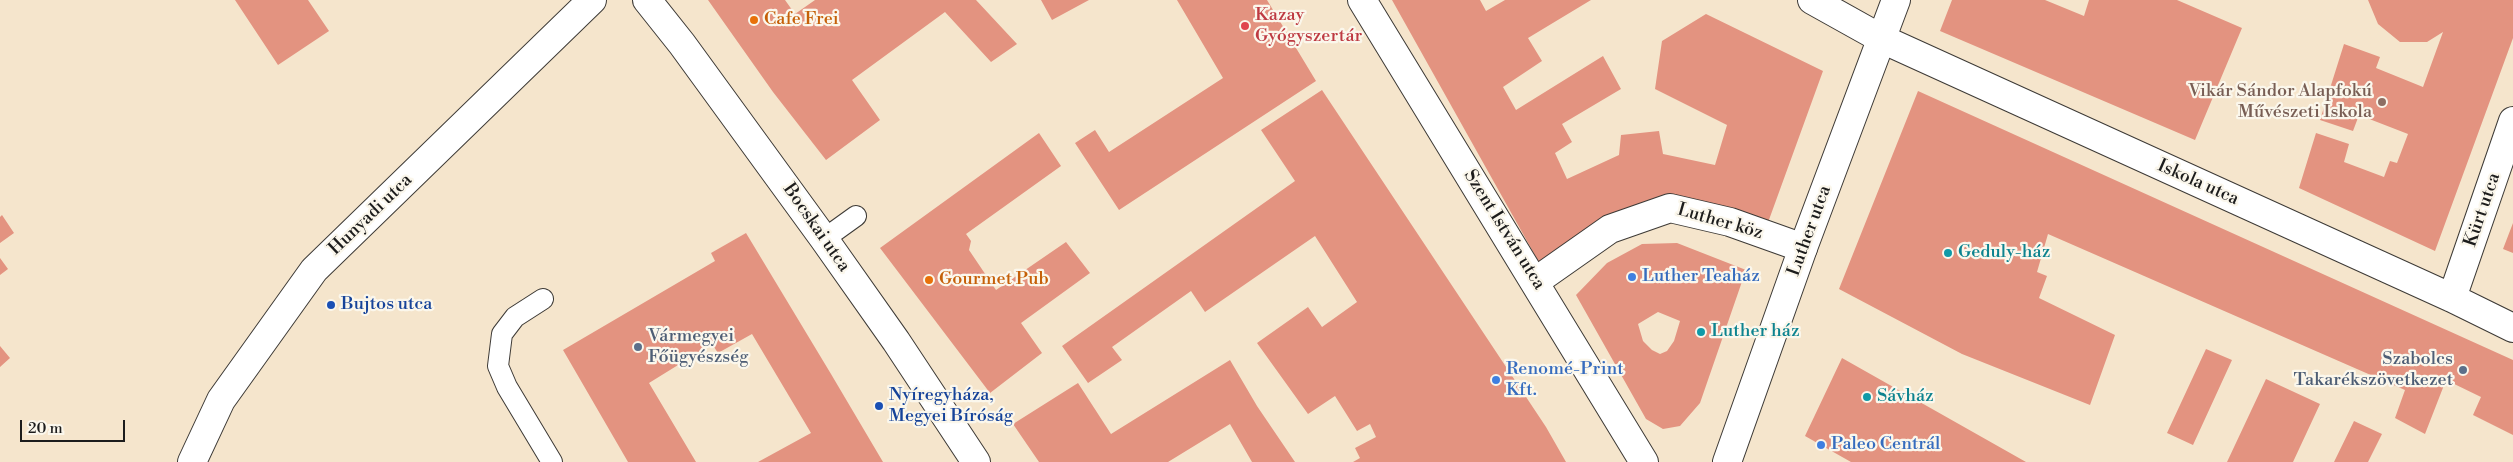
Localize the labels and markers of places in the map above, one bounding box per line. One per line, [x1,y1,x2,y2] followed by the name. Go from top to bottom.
[1255,5,1362,48] place label: Kazay Gyógyszertár
[764,9,839,31] place label: Cafe Frei
[748,14,760,26] marker: Cafe Frei
[1239,20,1251,32] marker: Kazay Gyógyszertár
[2188,81,2372,124] place label: Vikár Sándor Alapfokú Művészeti Iskola
[2376,96,2388,108] marker: Vikár Sándor Alapfokú Művészeti Iskola
[1958,242,2050,264] place label: Geduly-ház
[1942,247,1954,259] marker: Geduly-ház
[1642,266,1760,288] place label: Luther Teaház
[939,269,1049,291] place label: Gourmet Pub
[1626,271,1638,283] marker: Luther Teaház
[923,274,935,286] marker: Gourmet Pub
[341,294,432,316] place label: Bujtos utca
[325,299,337,311] marker: Bujtos utca
[1711,321,1800,343] place label: Luther ház
[648,326,749,368] place label: Vármegyei Főügyészség
[1695,326,1707,338] marker: Luther ház
[632,341,644,353] marker: Vármegyei Főügyészség
[2294,349,2453,392] place label: Szabolcs Takarékszövetkezet
[1506,359,1624,402] place label: Renomé-Print Kft.
[2457,364,2469,376] marker: Szabolcs Takarékszövetkezet
[1490,374,1502,386] marker: Renomé-Print Kft.
[889,385,1013,428] place label: Nyíregyháza, Megyei Bíróság
[1877,386,1934,408] place label: Sávház
[1861,391,1873,403] marker: Sávház
[873,400,885,412] marker: Nyíregyháza, Megyei Bíróság
[1831,434,1940,456] place label: Paleo Centrál
[1815,439,1827,451] marker: Paleo Centrál

